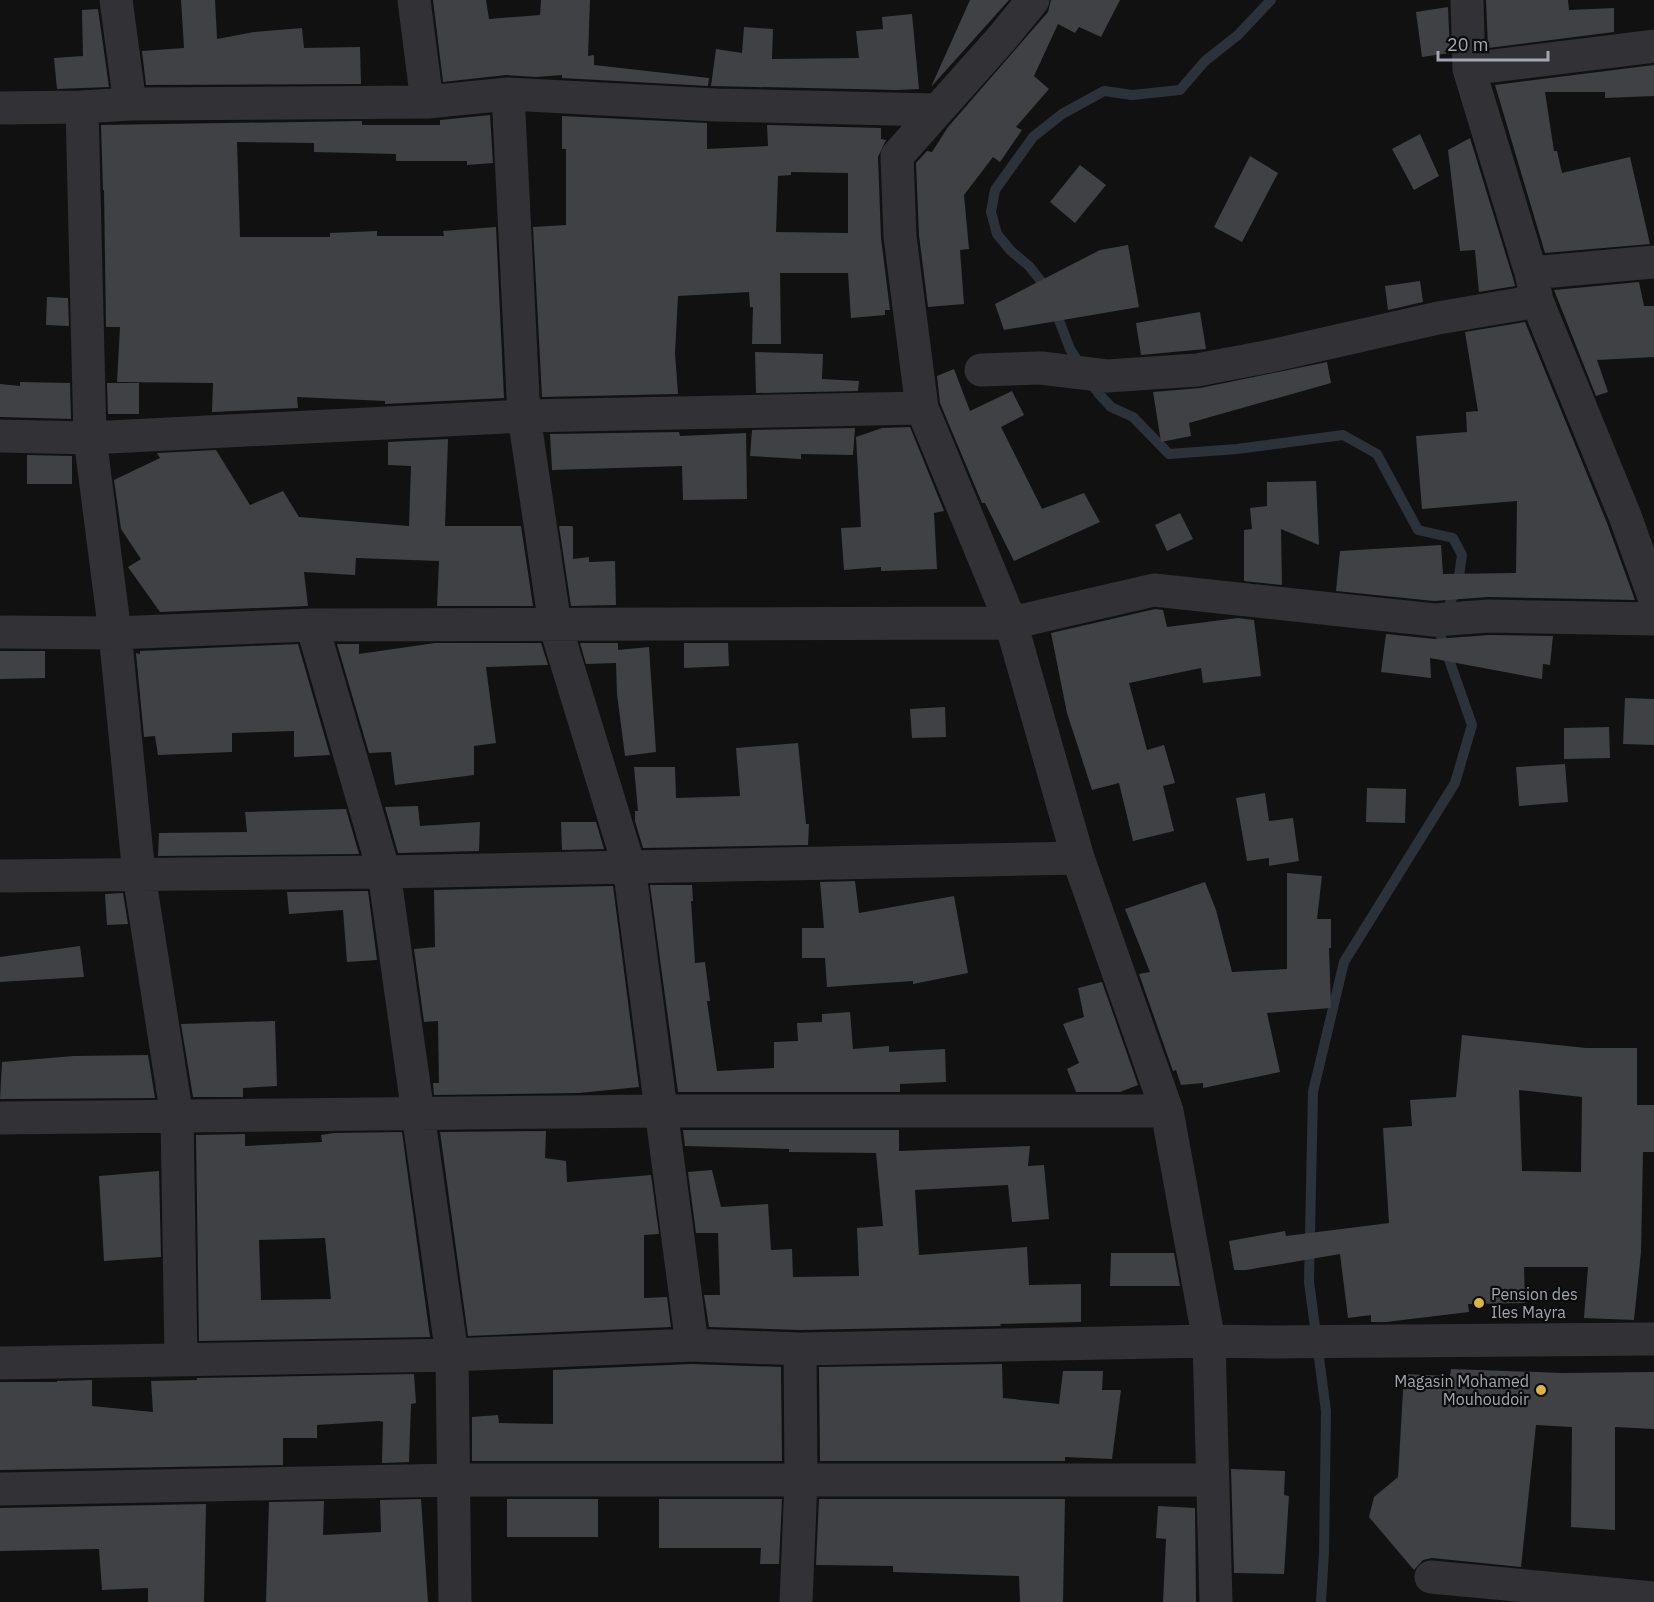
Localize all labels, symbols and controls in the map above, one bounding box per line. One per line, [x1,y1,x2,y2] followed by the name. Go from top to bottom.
[1438,24,1548,62] scale bar
[1447,33,1489,56] text: 20 m
[1491,1284,1578,1322] place label: Pension des Iles Mayra
[1472,1296,1486,1310] marker: Pension des Iles Mayra
[1394,1371,1529,1409] place label: Magasin Mohamed Mouhoudoir
[1534,1383,1548,1397] marker: Magasin Mohamed Mouhoudoir

